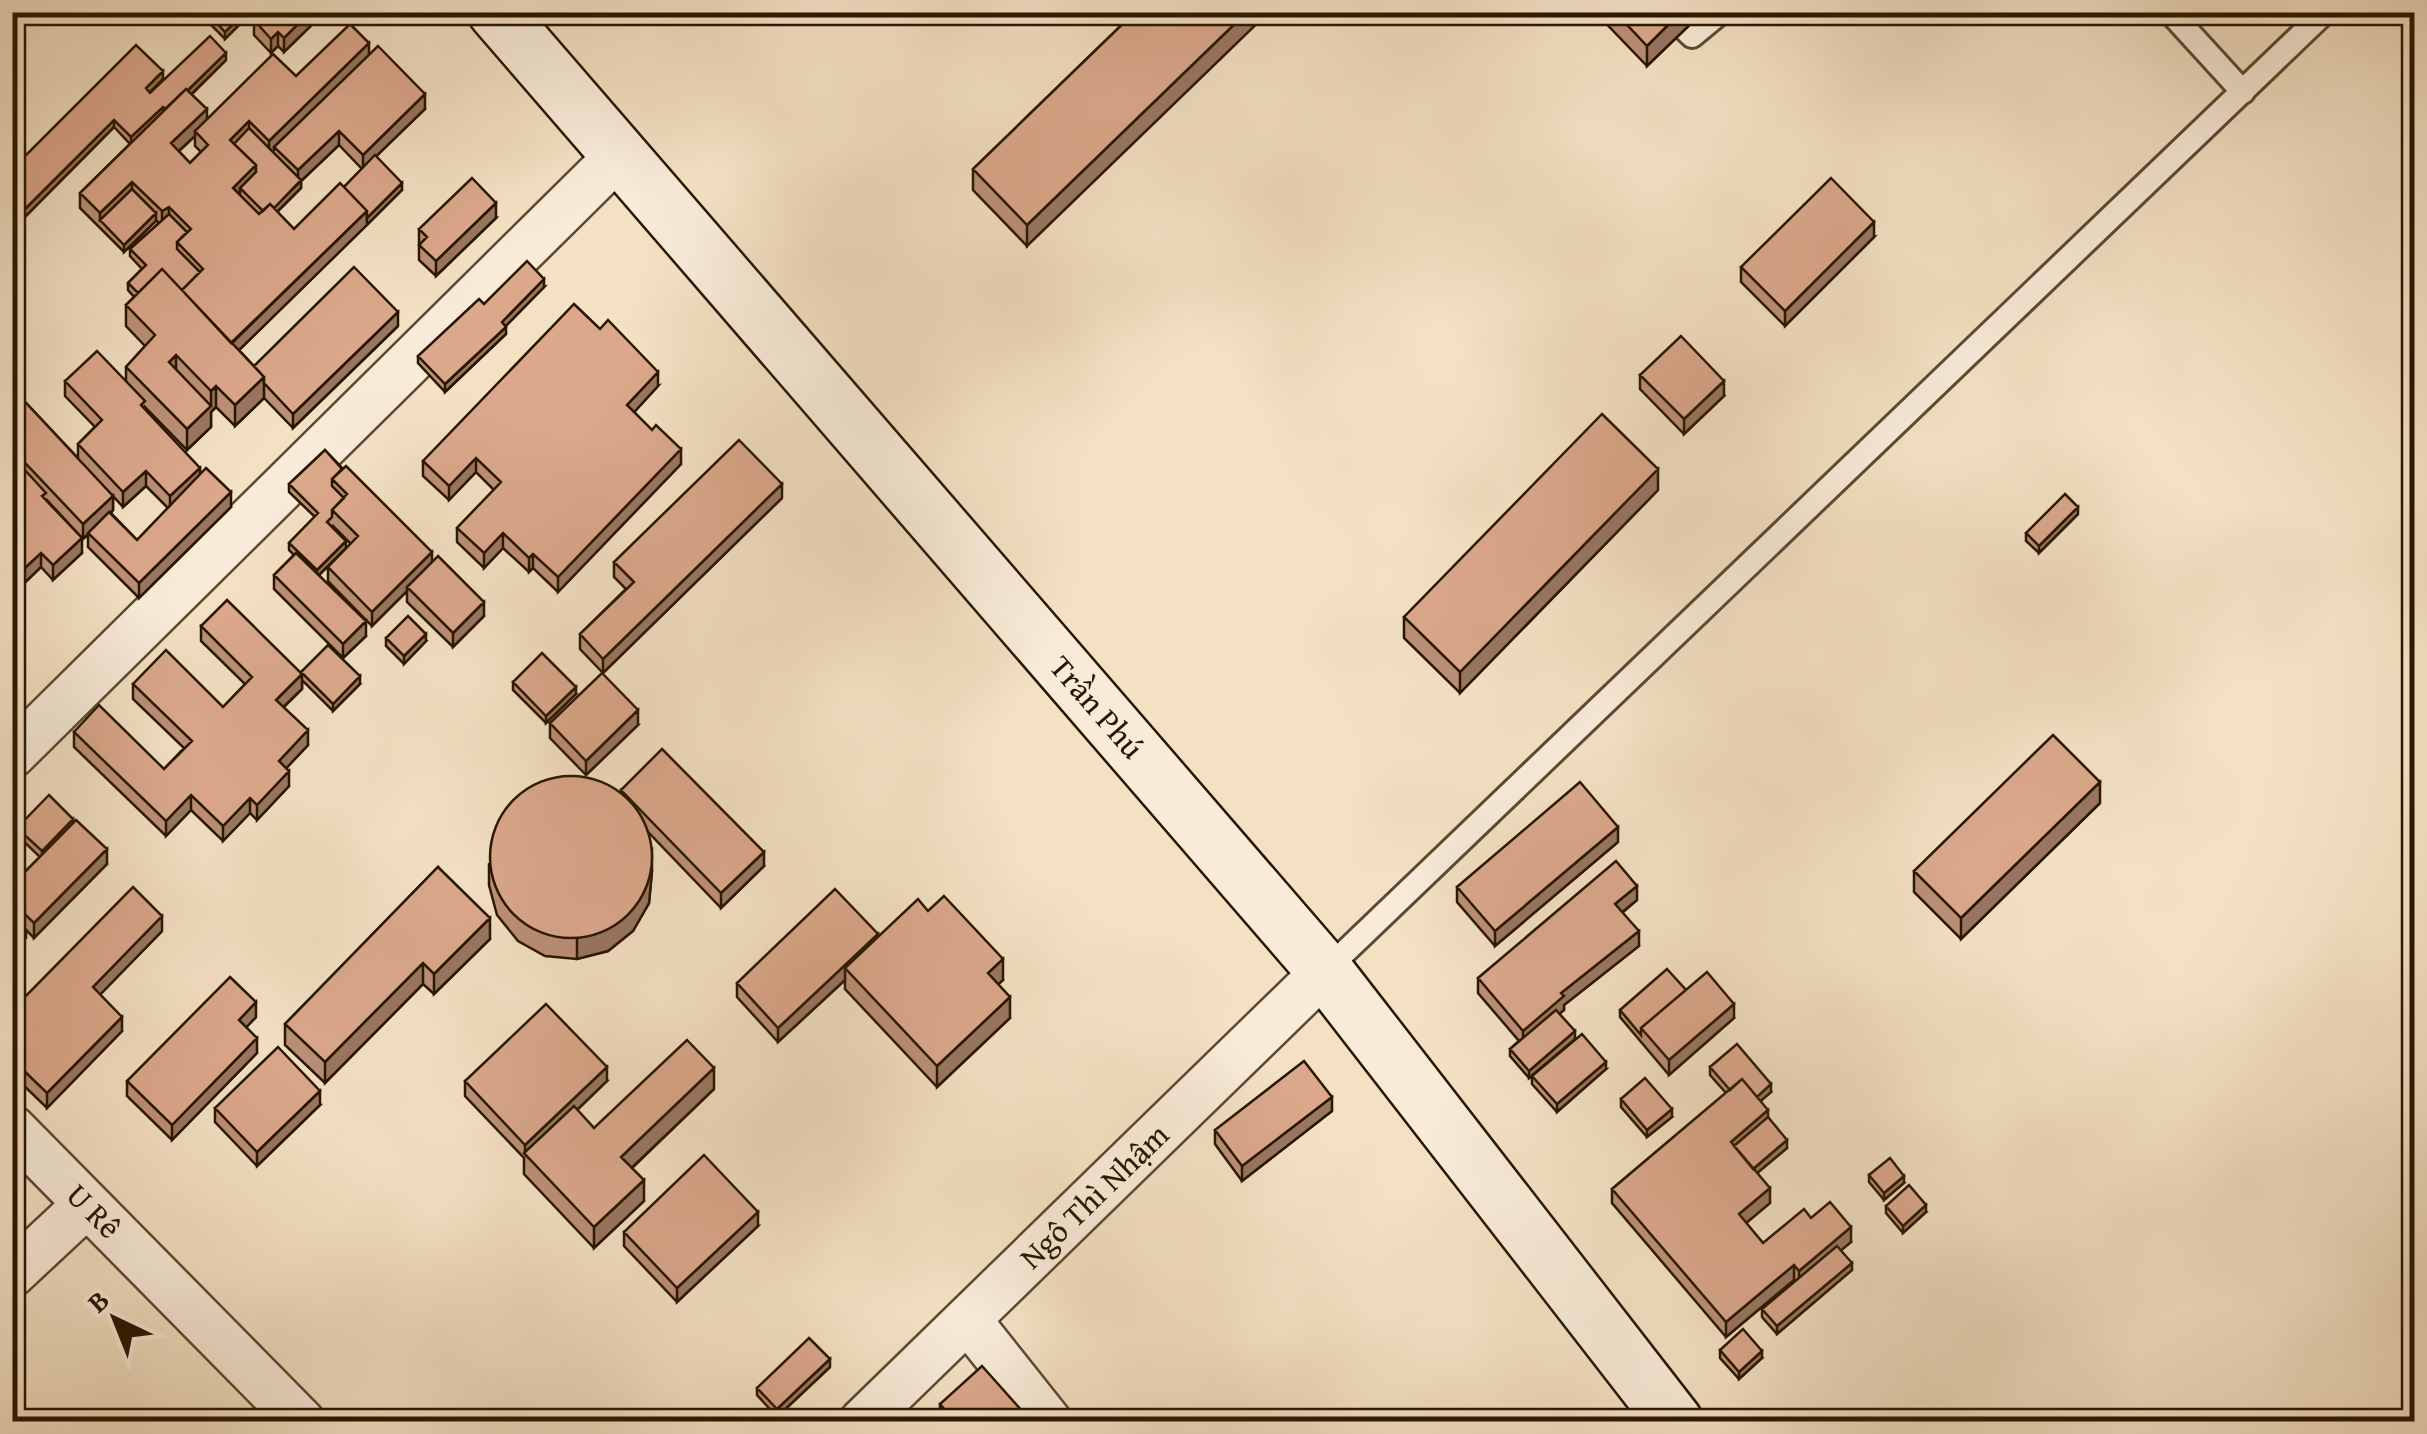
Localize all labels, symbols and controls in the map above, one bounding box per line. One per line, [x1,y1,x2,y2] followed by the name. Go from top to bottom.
[1039,645,1156,769] street label: Trần Phú
[1008,1112,1179,1279] street label: Ngô Thì Nhậm
[56,1172,133,1249] street label: U Rê
[65,1269,165,1369] north arrow
[77,1279,118,1321] text: B

